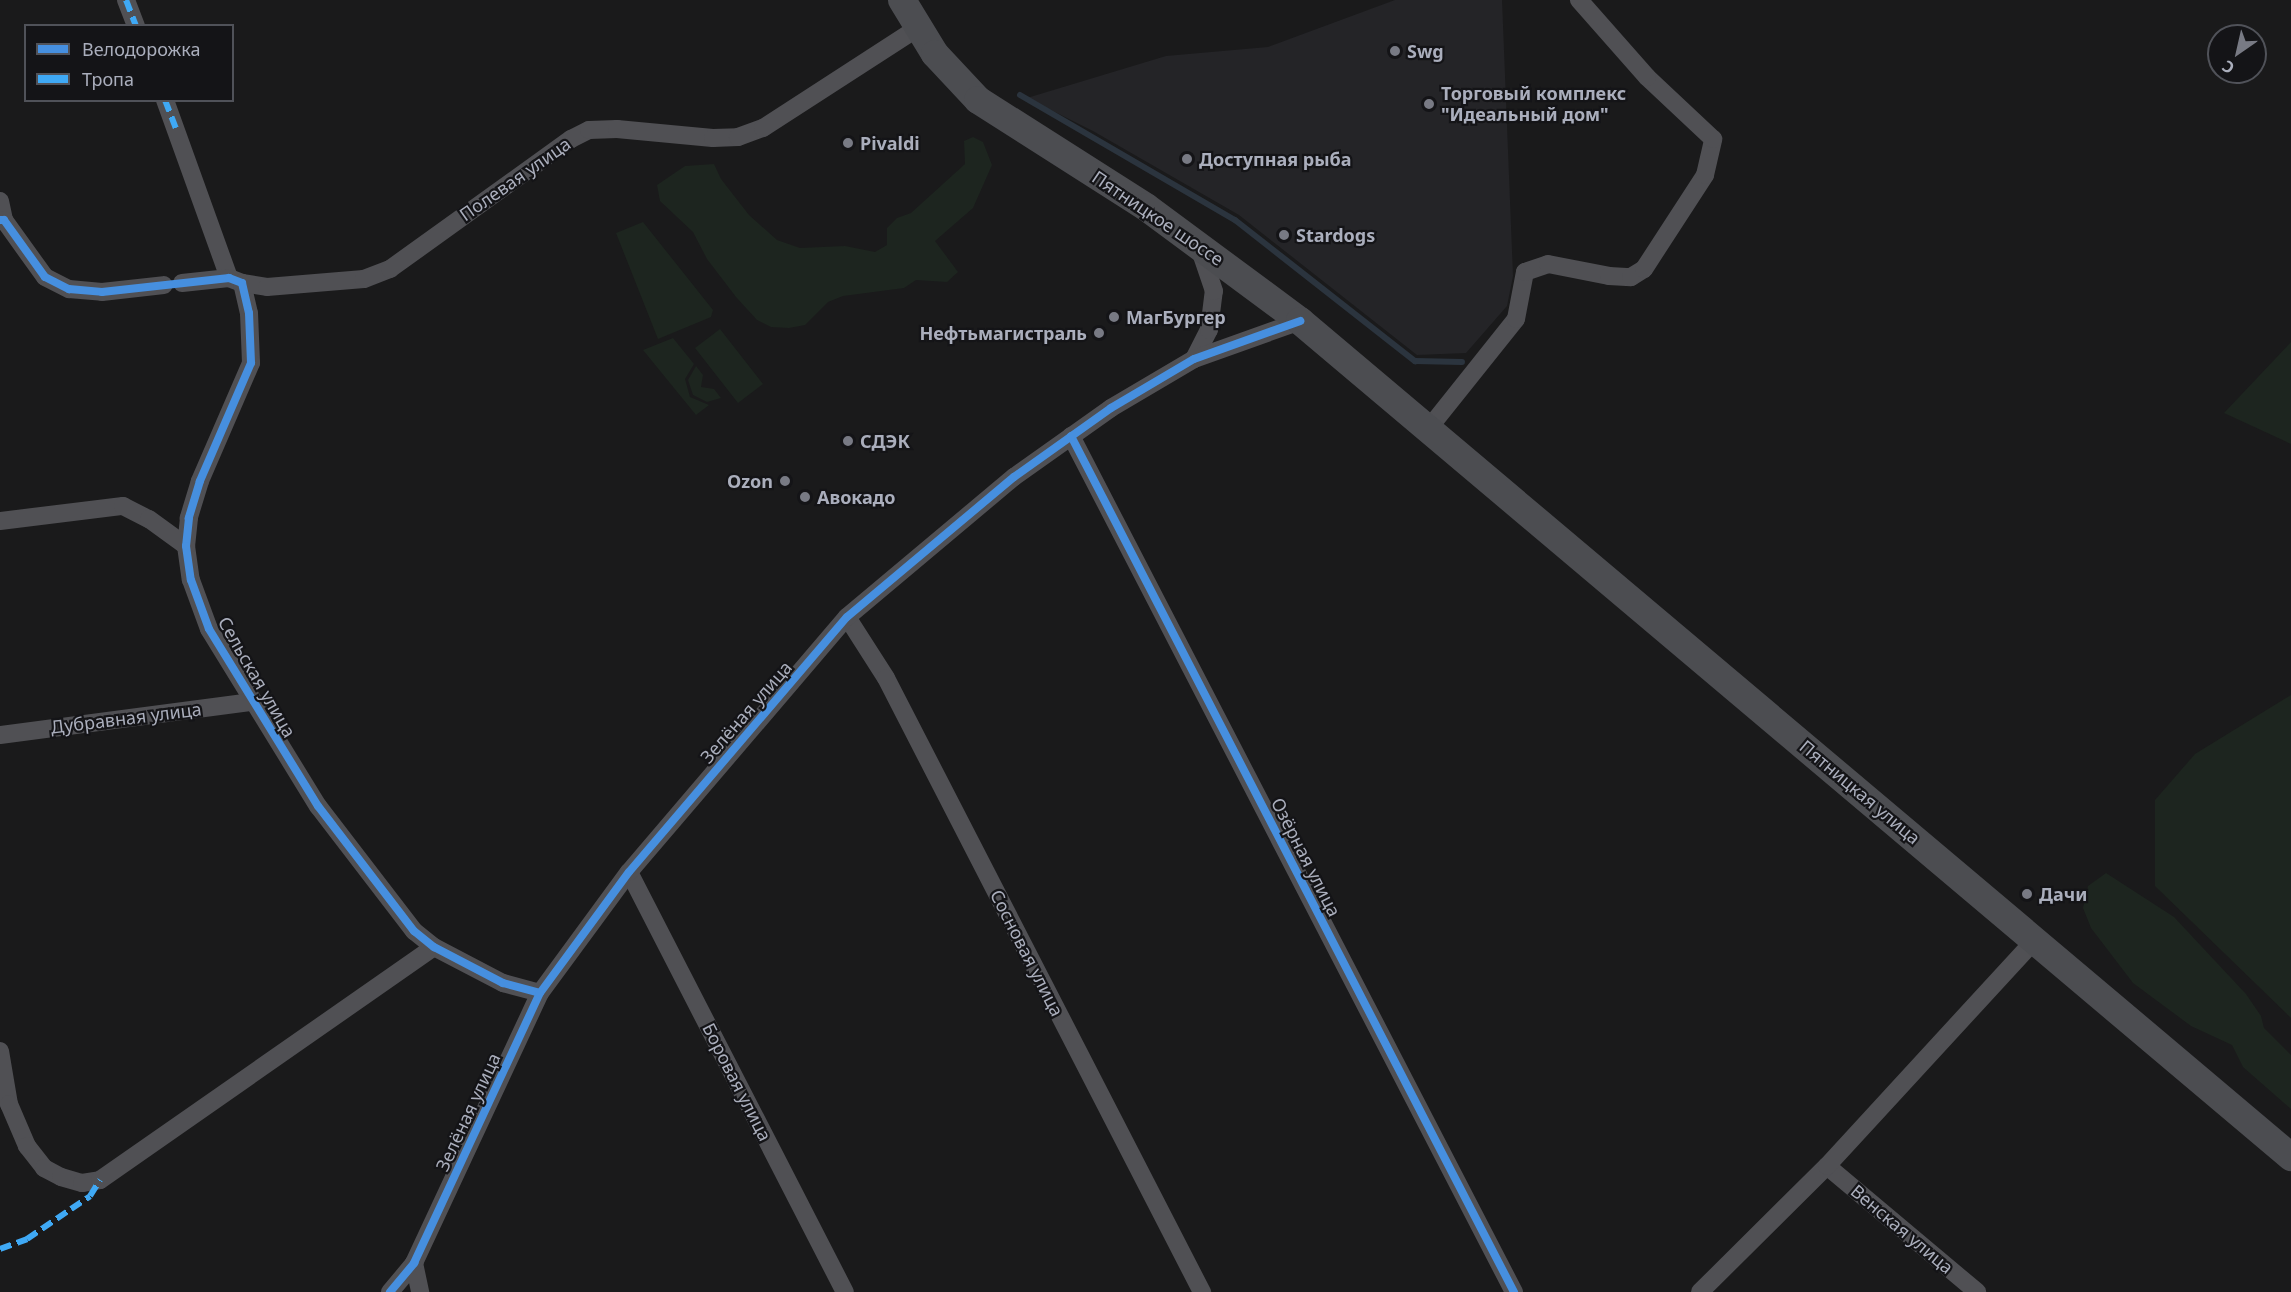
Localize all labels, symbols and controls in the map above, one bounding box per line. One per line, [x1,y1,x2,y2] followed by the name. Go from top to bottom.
[24,24,234,102] legend
[2207,24,2267,84] north arrow
[82,37,200,61] text: Велодорожка
[1407,40,1444,62] place label: Swg
[1388,44,1402,58] marker: Swg
[2218,55,2238,79] text: С
[82,67,134,91] text: Тропа
[1441,83,1626,125] place label: Торговый комплекс "Идеальный дом"
[1422,97,1436,111] marker: Торговый комплекс "Идеальный дом"
[860,132,920,154] place label: Pivaldi
[455,133,575,225] street label: Полевая улица
[841,136,855,150] marker: Pivaldi
[1199,148,1352,170] place label: Доступная рыба
[1180,152,1194,166] marker: Доступная рыба
[1088,166,1228,270] street label: Пятницкое шоссе
[1296,224,1375,246] place label: Stardogs
[1277,228,1291,242] marker: Stardogs
[1126,306,1226,328] place label: МагБургер
[1107,310,1121,324] marker: МагБургер
[919,322,1087,344] place label: Нефтьмагистраль
[1092,326,1106,340] marker: Нефтьмагистраль
[860,430,910,452] place label: СДЭК
[841,434,855,448] marker: СДЭК
[727,470,773,492] place label: Ozon
[778,474,792,488] marker: Ozon
[817,486,895,508] place label: Авокадо
[798,490,812,504] marker: Авокадо
[214,613,300,741] street label: Сельская улица
[696,657,796,767] street label: Зелёная улица
[49,698,203,738] street label: Дубравная улица
[1795,735,1925,849] street label: Пятницкая улица
[1267,794,1345,920] street label: Озёрная улица
[2039,883,2087,905] place label: Дачи
[986,886,1068,1020] street label: Сосновая улица
[2020,887,2034,901] marker: Дачи
[698,1019,776,1145] street label: Боровая улица
[431,1049,505,1175] street label: Зелёная улица
[1846,1180,1958,1278] street label: Венская улица

